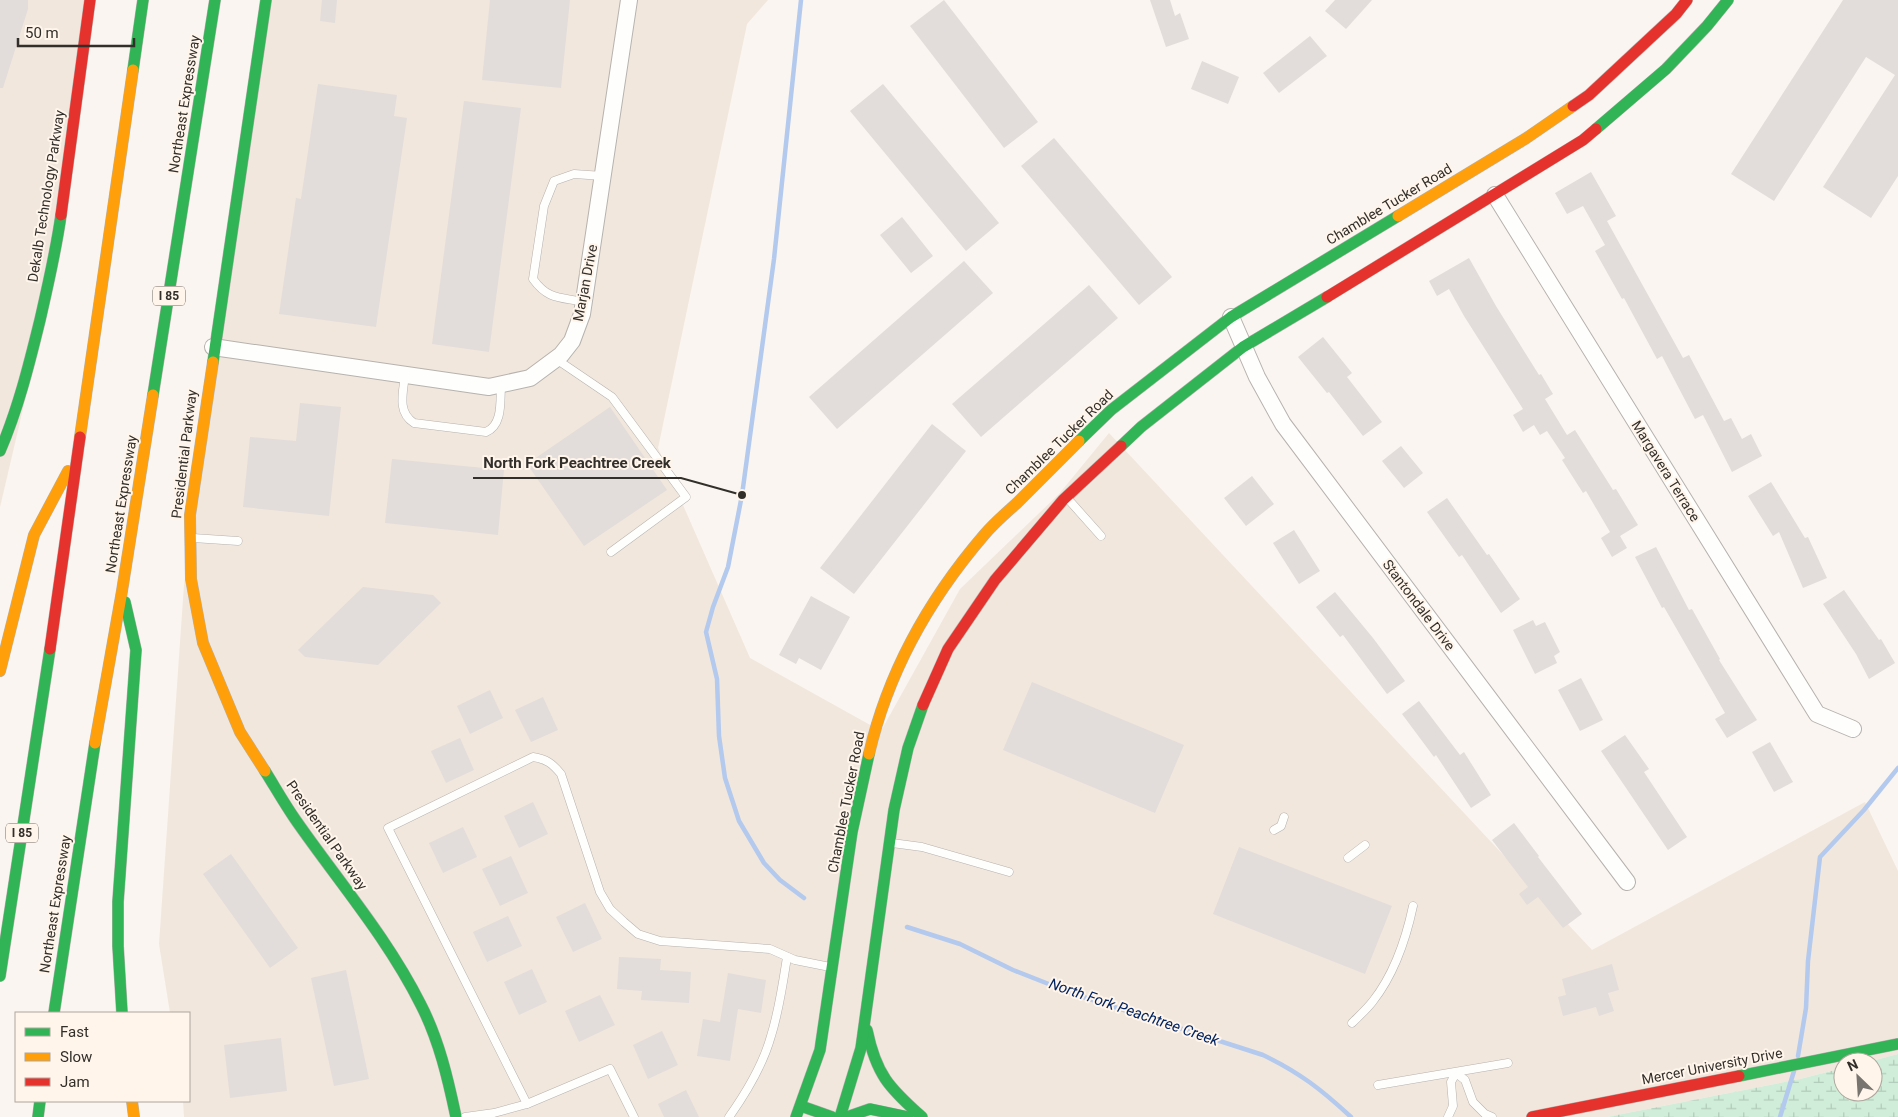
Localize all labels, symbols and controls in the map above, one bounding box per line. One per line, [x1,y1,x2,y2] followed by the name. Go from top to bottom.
[18,15,134,47] scale bar
[25,24,59,42] text: 50 m
[165,33,203,174] street label: Northeast Expressway
[24,109,68,283] street label: Dekalb Technology Parkway
[1323,160,1455,248] street label: Chamblee Tucker Road
[570,243,600,323] street label: Marjan Drive
[153,286,185,306] road number: I 85
[1002,386,1116,498] street label: Chamblee Tucker Road
[168,388,200,519] street label: Presidential Parkway
[1629,418,1703,524] street label: Margavera Terrace
[102,433,140,574] street label: Northeast Expressway
[473,448,681,478] callout: North Fork Peachtree Creek
[483,454,672,472] text: North Fork Peachtree Creek
[1380,556,1458,654] street label: Stantondale Drive
[824,730,868,874] street label: Chamblee Tucker Road
[283,777,371,893] street label: Presidential Parkway
[6,824,38,842] road number: I 85
[36,833,74,974] street label: Northeast Expressway
[1047,974,1222,1050] water label: North Fork Peachtree Creek
[15,1012,190,1102] legend
[60,1023,89,1041] text: Fast
[1640,1044,1784,1088] street label: Mercer University Drive
[60,1048,92,1066] text: Slow
[1833,1052,1883,1102] north arrow
[1845,1056,1860,1075] text: N
[60,1073,90,1091] text: Jam

